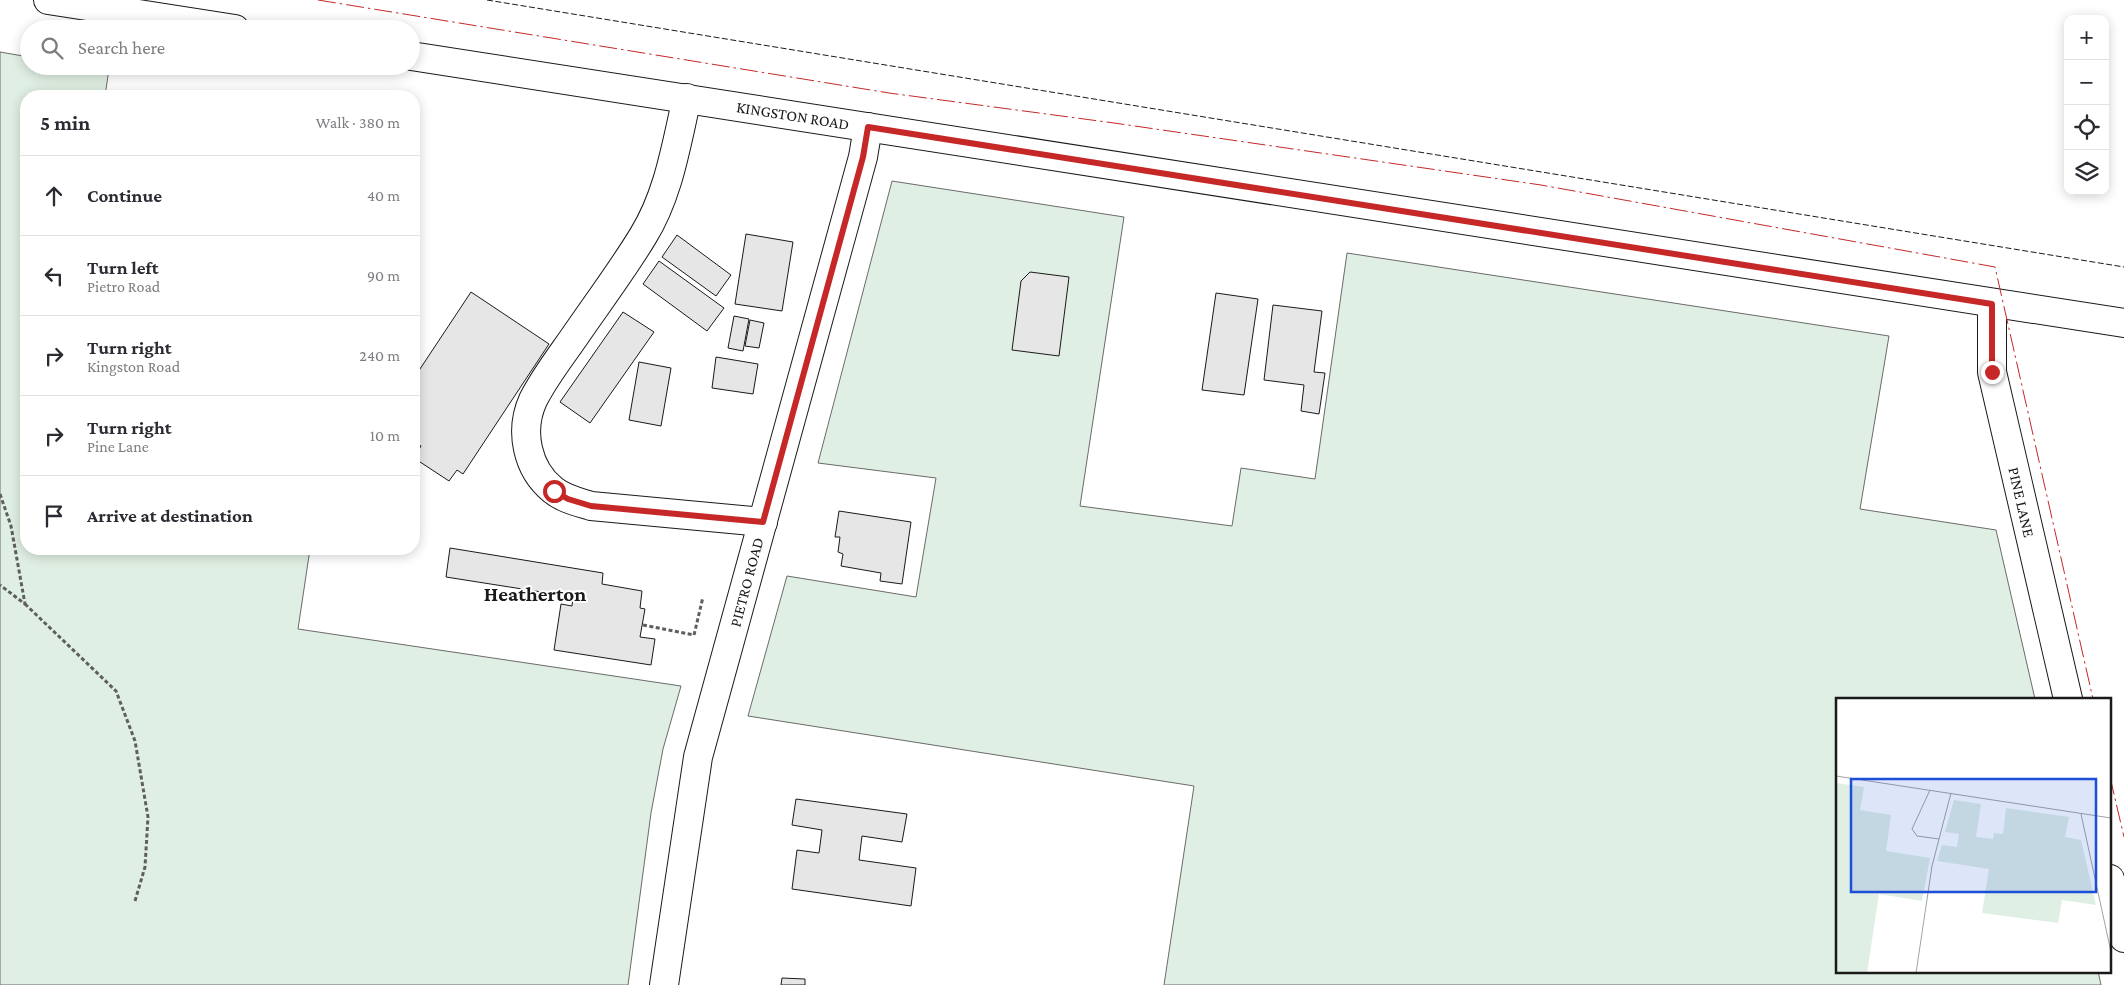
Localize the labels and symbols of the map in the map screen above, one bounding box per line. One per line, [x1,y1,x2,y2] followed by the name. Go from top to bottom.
[735,98,851,133] street label: KINGSTON ROAD
[1981,361,2004,384] route end
[2005,465,2038,539] street label: PINE LANE
[543,480,566,503] route start
[726,536,767,629] street label: PIETRO ROAD
[484,582,586,606] district label: Heatherton
[1836,698,2112,972] inset map

